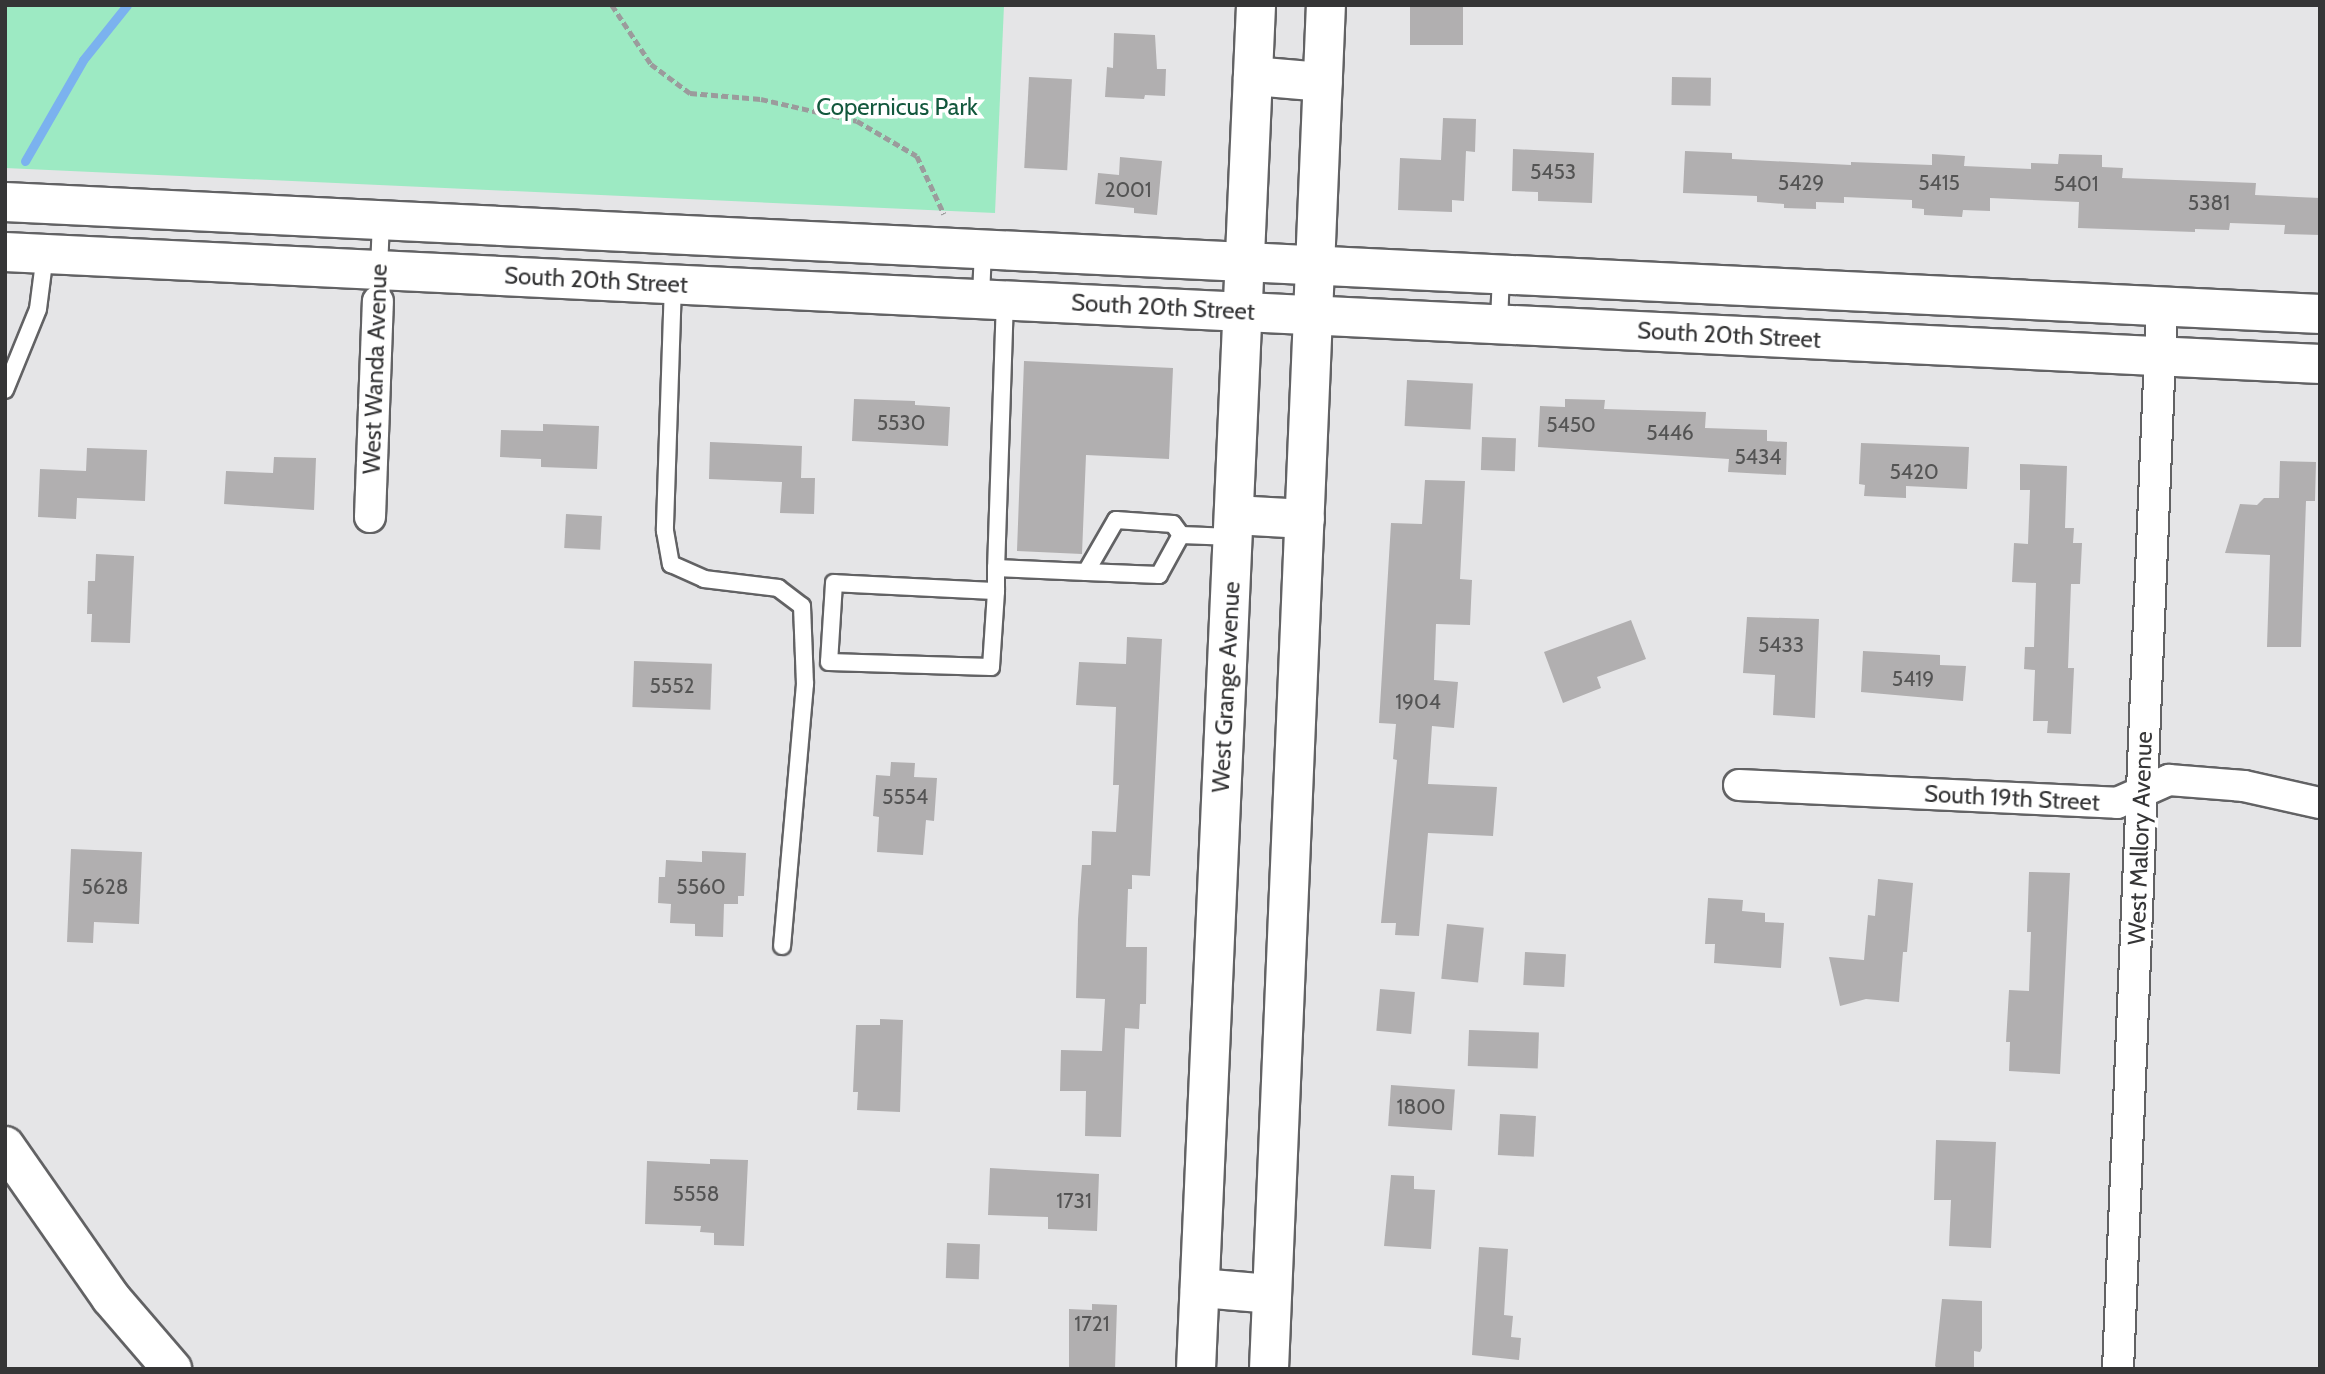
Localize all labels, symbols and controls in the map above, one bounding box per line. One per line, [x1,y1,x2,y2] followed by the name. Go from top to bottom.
[816,93,978,121] park label: Copernicus Park
[1530,159,1576,185] house number: 5453
[1778,170,1824,196] house number: 5429
[1918,170,1960,196] house number: 5415
[2053,171,2099,197] house number: 5401
[1104,177,1152,203] house number: 2001
[2188,190,2230,216] house number: 5381
[503,261,689,299] street label: South 20th Street
[357,263,393,475] street label: West Wanda Avenue
[1070,288,1256,326] street label: South 20th Street
[1636,316,1822,354] street label: South 20th Street
[877,410,925,436] house number: 5530
[1546,412,1596,438] house number: 5450
[1646,420,1694,446] house number: 5446
[1735,444,1781,470] house number: 5434
[1889,459,1939,485] house number: 5420
[1206,581,1246,793] street label: West Grange Avenue
[1758,632,1804,658] house number: 5433
[1892,666,1934,692] house number: 5419
[649,673,695,699] house number: 5552
[1395,689,1441,715] house number: 1904
[2122,731,2158,945] street label: West Mallory Avenue
[1923,779,2101,817] street label: South 19th Street
[882,784,928,810] house number: 5554
[81,874,129,900] house number: 5628
[676,874,726,900] house number: 5560
[1397,1094,1445,1120] house number: 1800
[673,1181,719,1207] house number: 5558
[1056,1188,1092,1214] house number: 1731
[1074,1311,1110,1337] house number: 1721

